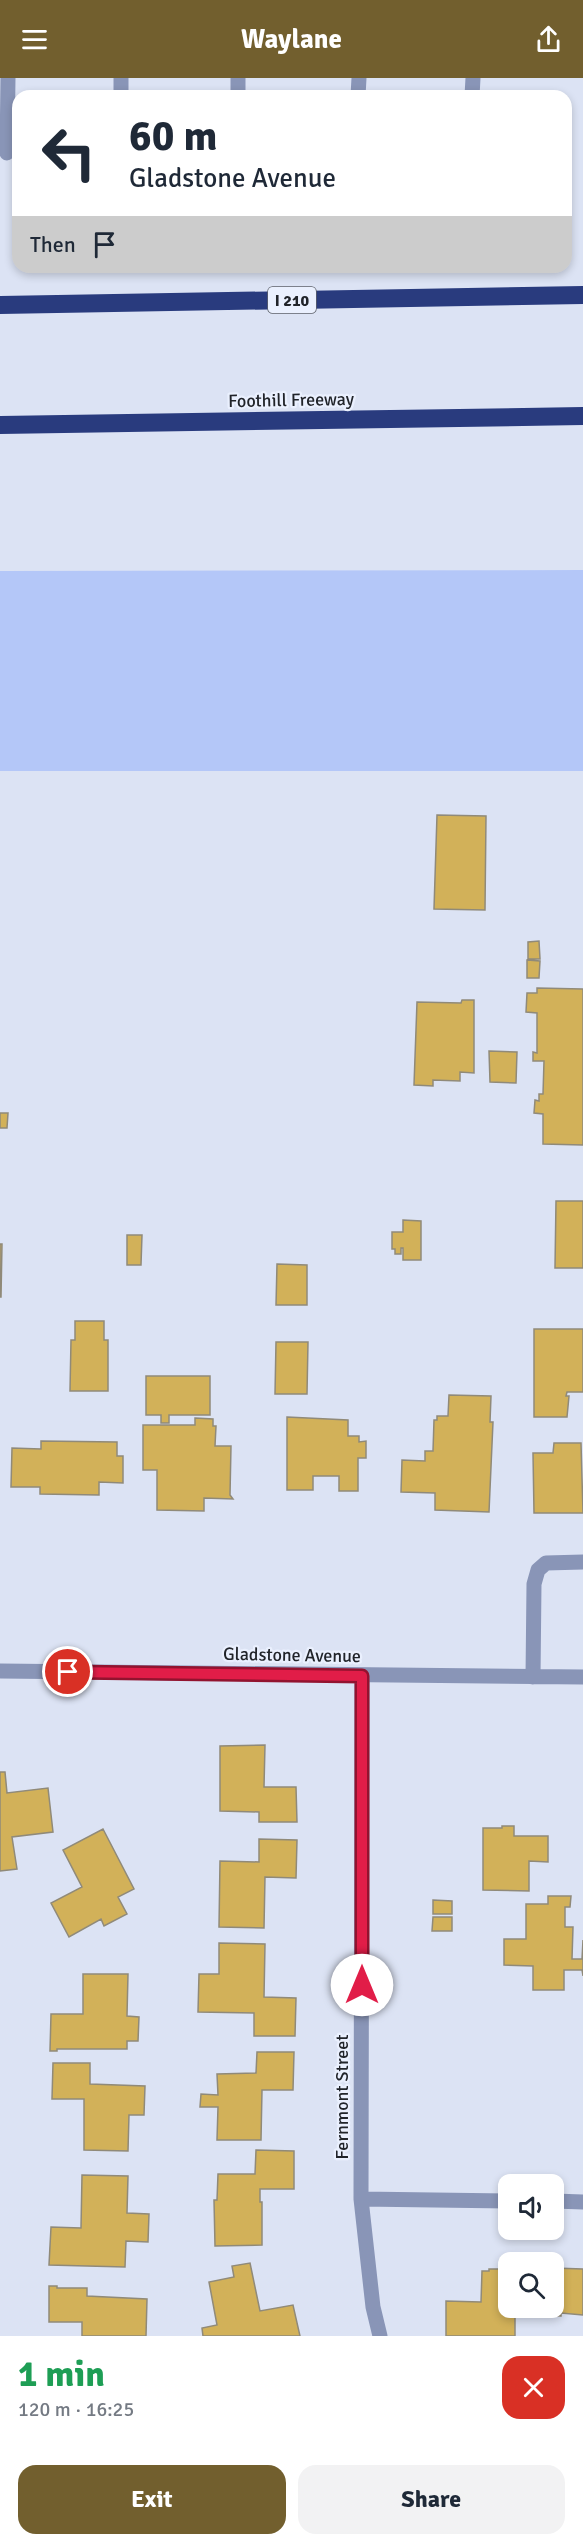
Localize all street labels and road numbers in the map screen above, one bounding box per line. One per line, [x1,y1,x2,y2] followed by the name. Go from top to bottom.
[268,287,316,313] road number: I 210
[228,388,355,412] street label: Foothill Freeway
[223,1643,361,1667] street label: Gladstone Avenue
[331,2034,353,2160] street label: Fernmont Street

